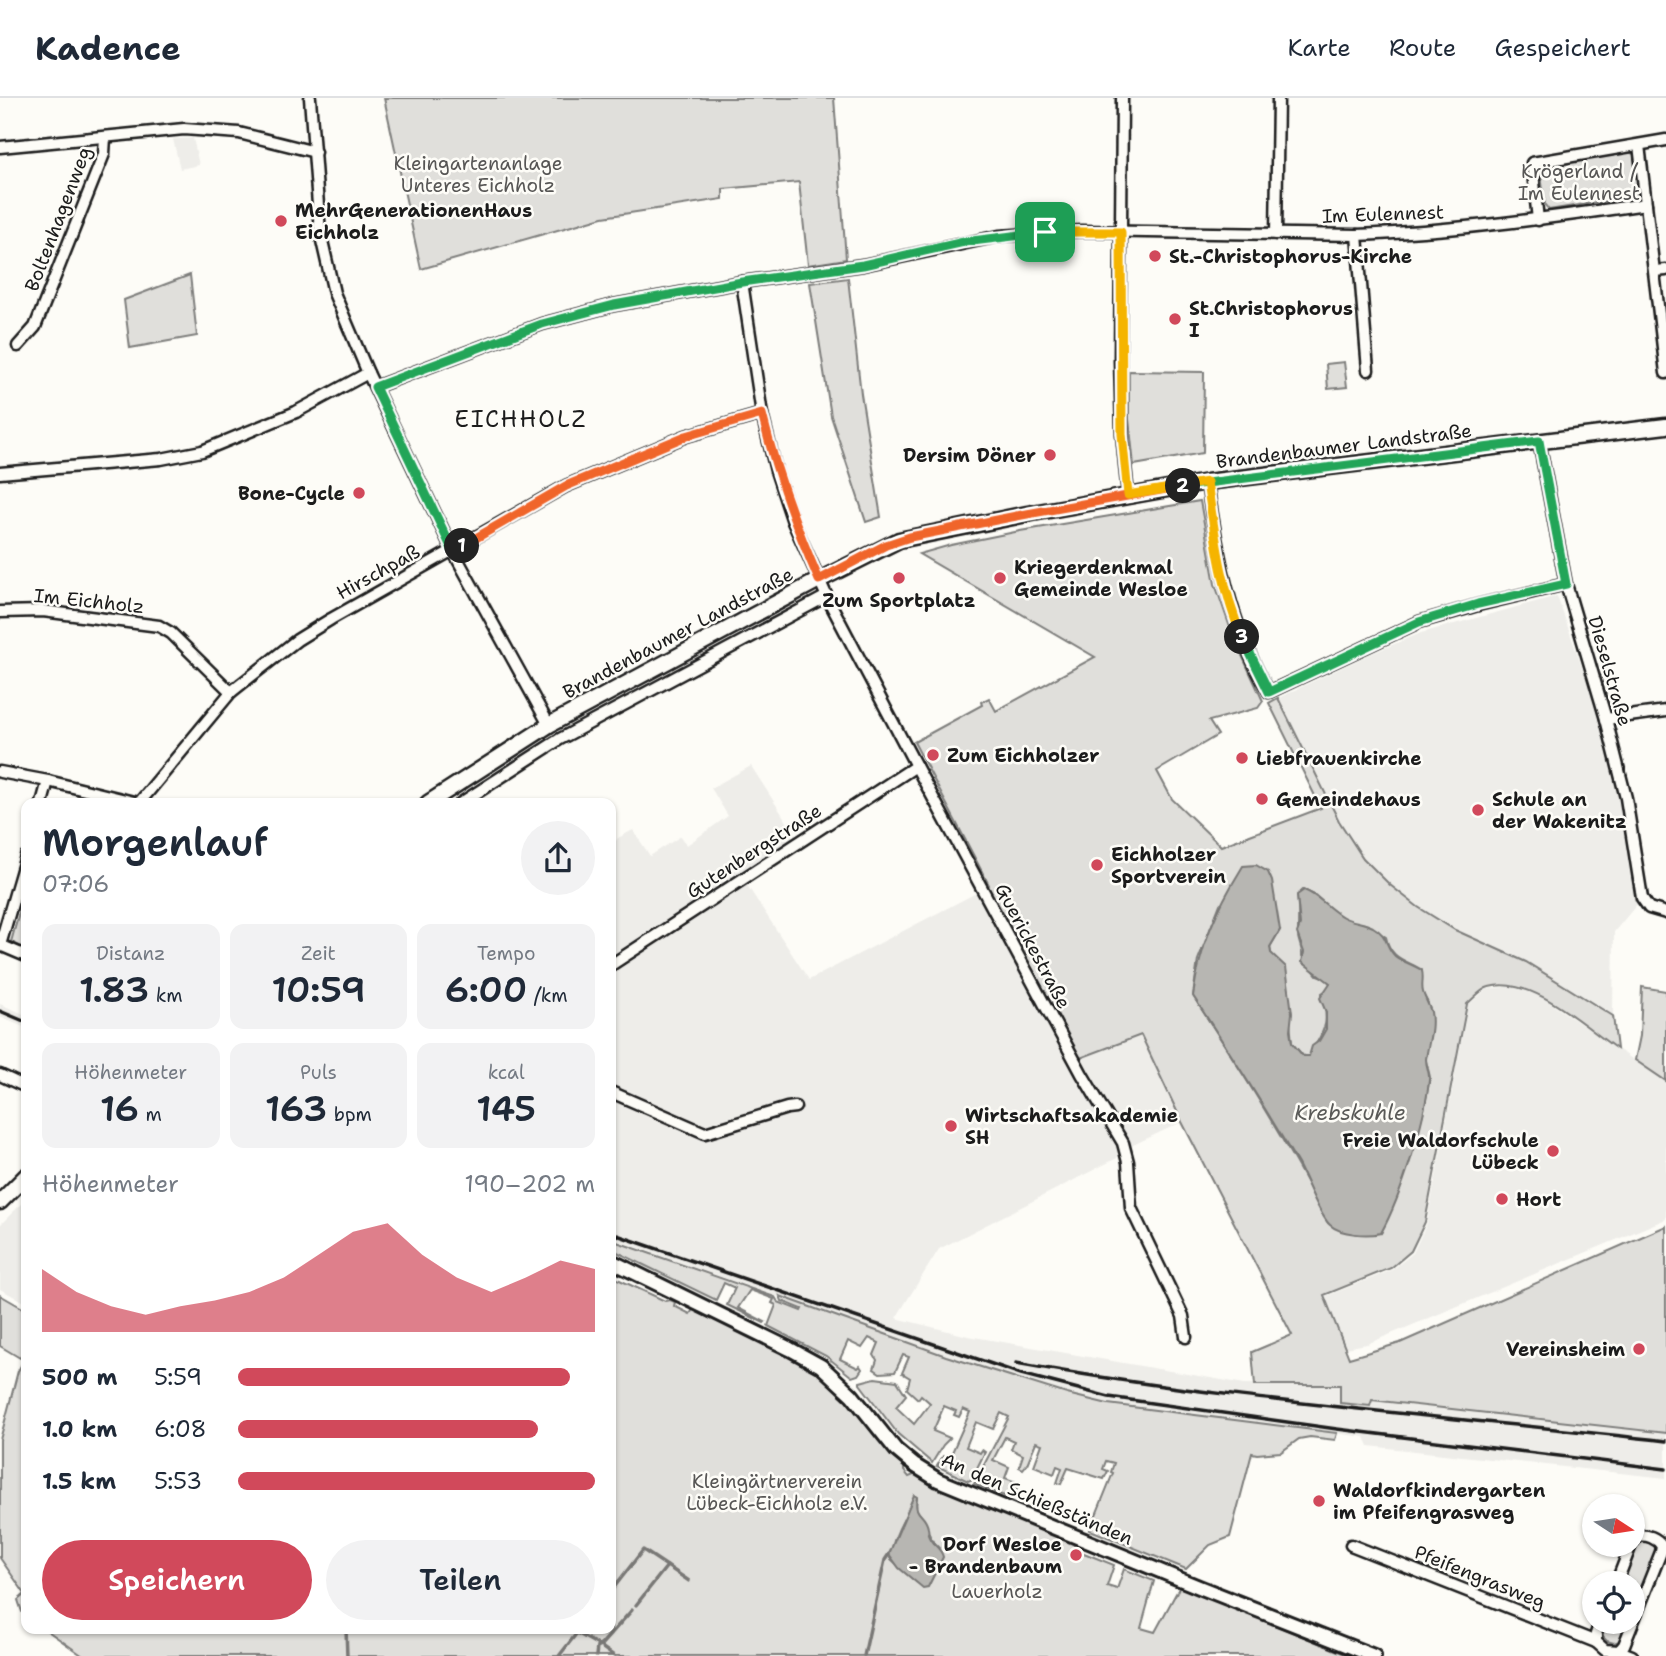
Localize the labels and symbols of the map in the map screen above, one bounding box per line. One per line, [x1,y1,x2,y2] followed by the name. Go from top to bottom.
[19,143,97,295] street label: Boltenhagenweg
[394,151,562,198] park label: Kleingartenanlage Unteres Eichholz
[1518,159,1640,206] park label: Krögerland / Im Eulennest
[295,198,532,245] place label: MehrGenerationenHaus Eichholz
[1321,199,1445,229] street label: Im Eulennest
[1015,202,1075,262] pin
[273,213,289,229] marker: MehrGenerationenHaus Eichholz
[1169,244,1412,269] place label: St.-Christophorus-Kirche
[1147,248,1163,264] marker: St.-Christophorus-Kirche
[1189,296,1353,343] place label: St.Christophorus I
[1167,311,1183,327] marker: St.Christophorus I
[455,404,588,434] district label: EICHHOLZ
[1215,418,1473,474] street label: Brandenbaumer Landstraße
[903,443,1036,468] place label: Dersim Döner
[1042,447,1058,463] marker: Dersim Döner
[1166,468,1200,504] pin: 2
[238,481,345,506] place label: Bone-Cycle
[351,485,367,501] marker: Bone-Cycle
[444,528,480,564] pin: 1
[332,539,424,605] street label: Hirschpaß
[1014,555,1188,602] place label: Kriegerdenkmal Gemeinde Wesloe
[558,562,798,704] street label: Brandenbaumer Landstraße
[891,570,907,586] marker: Zum Sportplatz
[992,570,1008,586] marker: Kriegerdenkmal Gemeinde Wesloe
[33,583,145,619] street label: Im Eichholz
[822,588,976,613] place label: Zum Sportplatz
[1582,613,1638,729] street label: Dieselstraße
[1224,620,1260,654] pin: 3
[947,743,1099,768] place label: Zum Eichholzer
[1256,746,1422,771] place label: Liebfrauenkirche
[925,747,941,763] marker: Zum Eichholzer
[1234,750,1250,766] marker: Liebfrauenkirche
[1276,787,1421,812] place label: Gemeindehaus
[1492,787,1627,834] place label: Schule an der Wakenitz
[1254,791,1270,807] marker: Gemeindehaus
[682,798,826,904] street label: Gutenbergstraße
[1470,802,1486,818] marker: Schule an der Wakenitz
[1111,842,1226,889] place label: Eichholzer Sportverein
[1089,857,1105,873] marker: Eichholzer Sportverein
[989,879,1077,1013] street label: Guerickestraße
[1294,1099,1406,1127] water label: Krebskuhle
[965,1103,1178,1150] place label: Wirtschaftsakademie SH
[943,1118,959,1134] marker: Wirtschaftsakademie SH
[1342,1128,1539,1175] place label: Freie Waldorfschule Lübeck
[1545,1143,1561,1159] marker: Freie Waldorfschule Lübeck
[1516,1187,1561,1212] place label: Hort
[1494,1191,1510,1207] marker: Hort
[1506,1337,1625,1362] place label: Vereinsheim
[1631,1341,1647,1357] marker: Vereinsheim
[937,1447,1137,1551] street label: An den Schießständen
[686,1469,868,1516] park label: Kleingärtnerverein Lübeck-Eichholz e.V.
[1333,1478,1546,1525] place label: Waldorfkindergarten im Pfeifengrasweg
[1311,1493,1327,1509] marker: Waldorfkindergarten im Pfeifengrasweg
[1582,1494,1645,1558] north arrow
[908,1532,1062,1579] place label: Dorf Wesloe - Brandenbaum
[1411,1539,1549,1615] street label: Pfeifengrasweg
[1068,1547,1084,1563] marker: Dorf Wesloe - Brandenbaum
[951,1579,1043,1604] park label: Lauerholz

